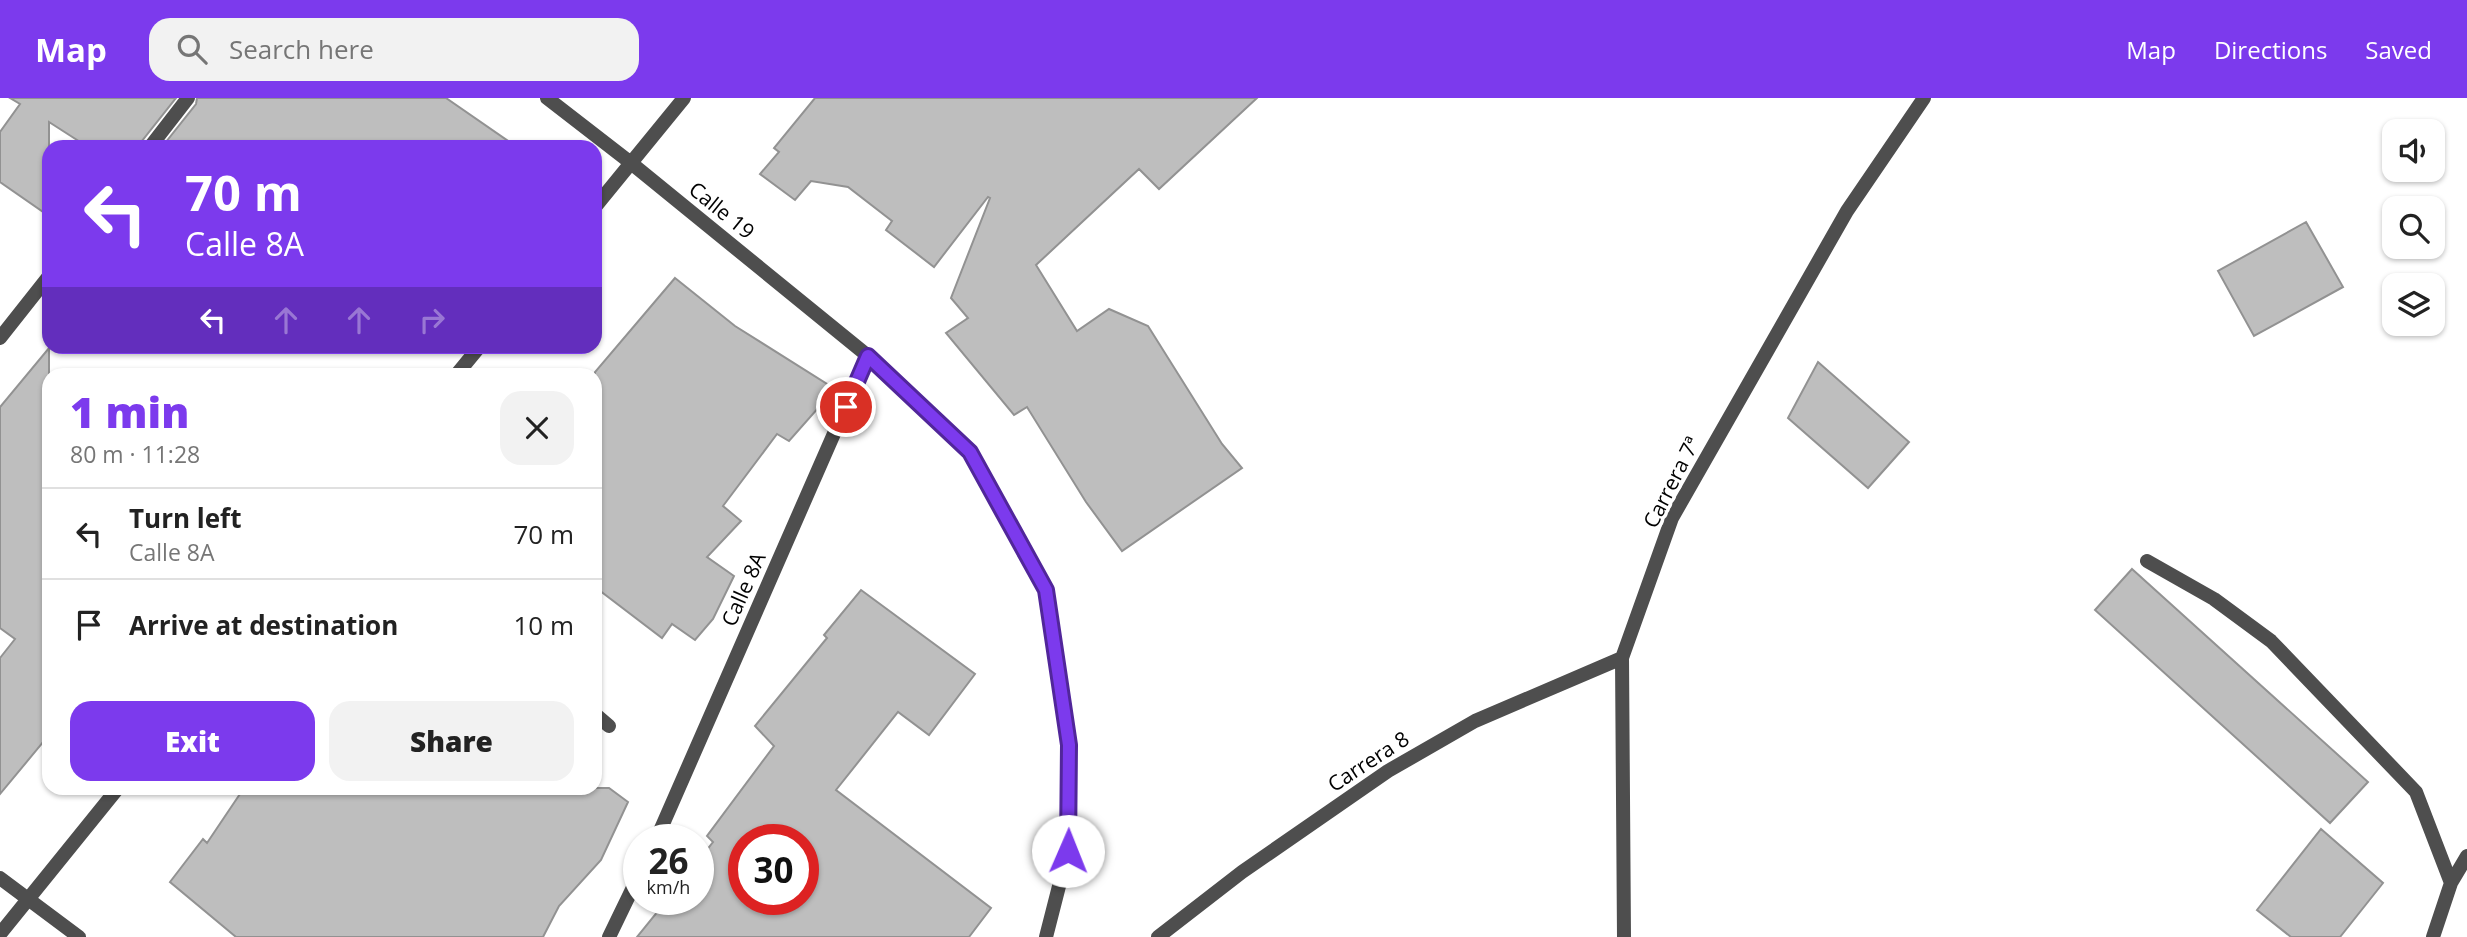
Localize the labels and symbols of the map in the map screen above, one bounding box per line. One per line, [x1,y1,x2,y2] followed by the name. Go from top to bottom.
[683,175,761,245] street label: Calle 19
[816,377,876,437] pin
[1636,432,1706,532] street label: Carrera 7ª
[714,547,772,630] street label: Calle 8A
[1322,724,1414,798] street label: Carrera 8
[1031,814,1105,888] position arrow
[728,824,819,915] speed limit sign: 30

